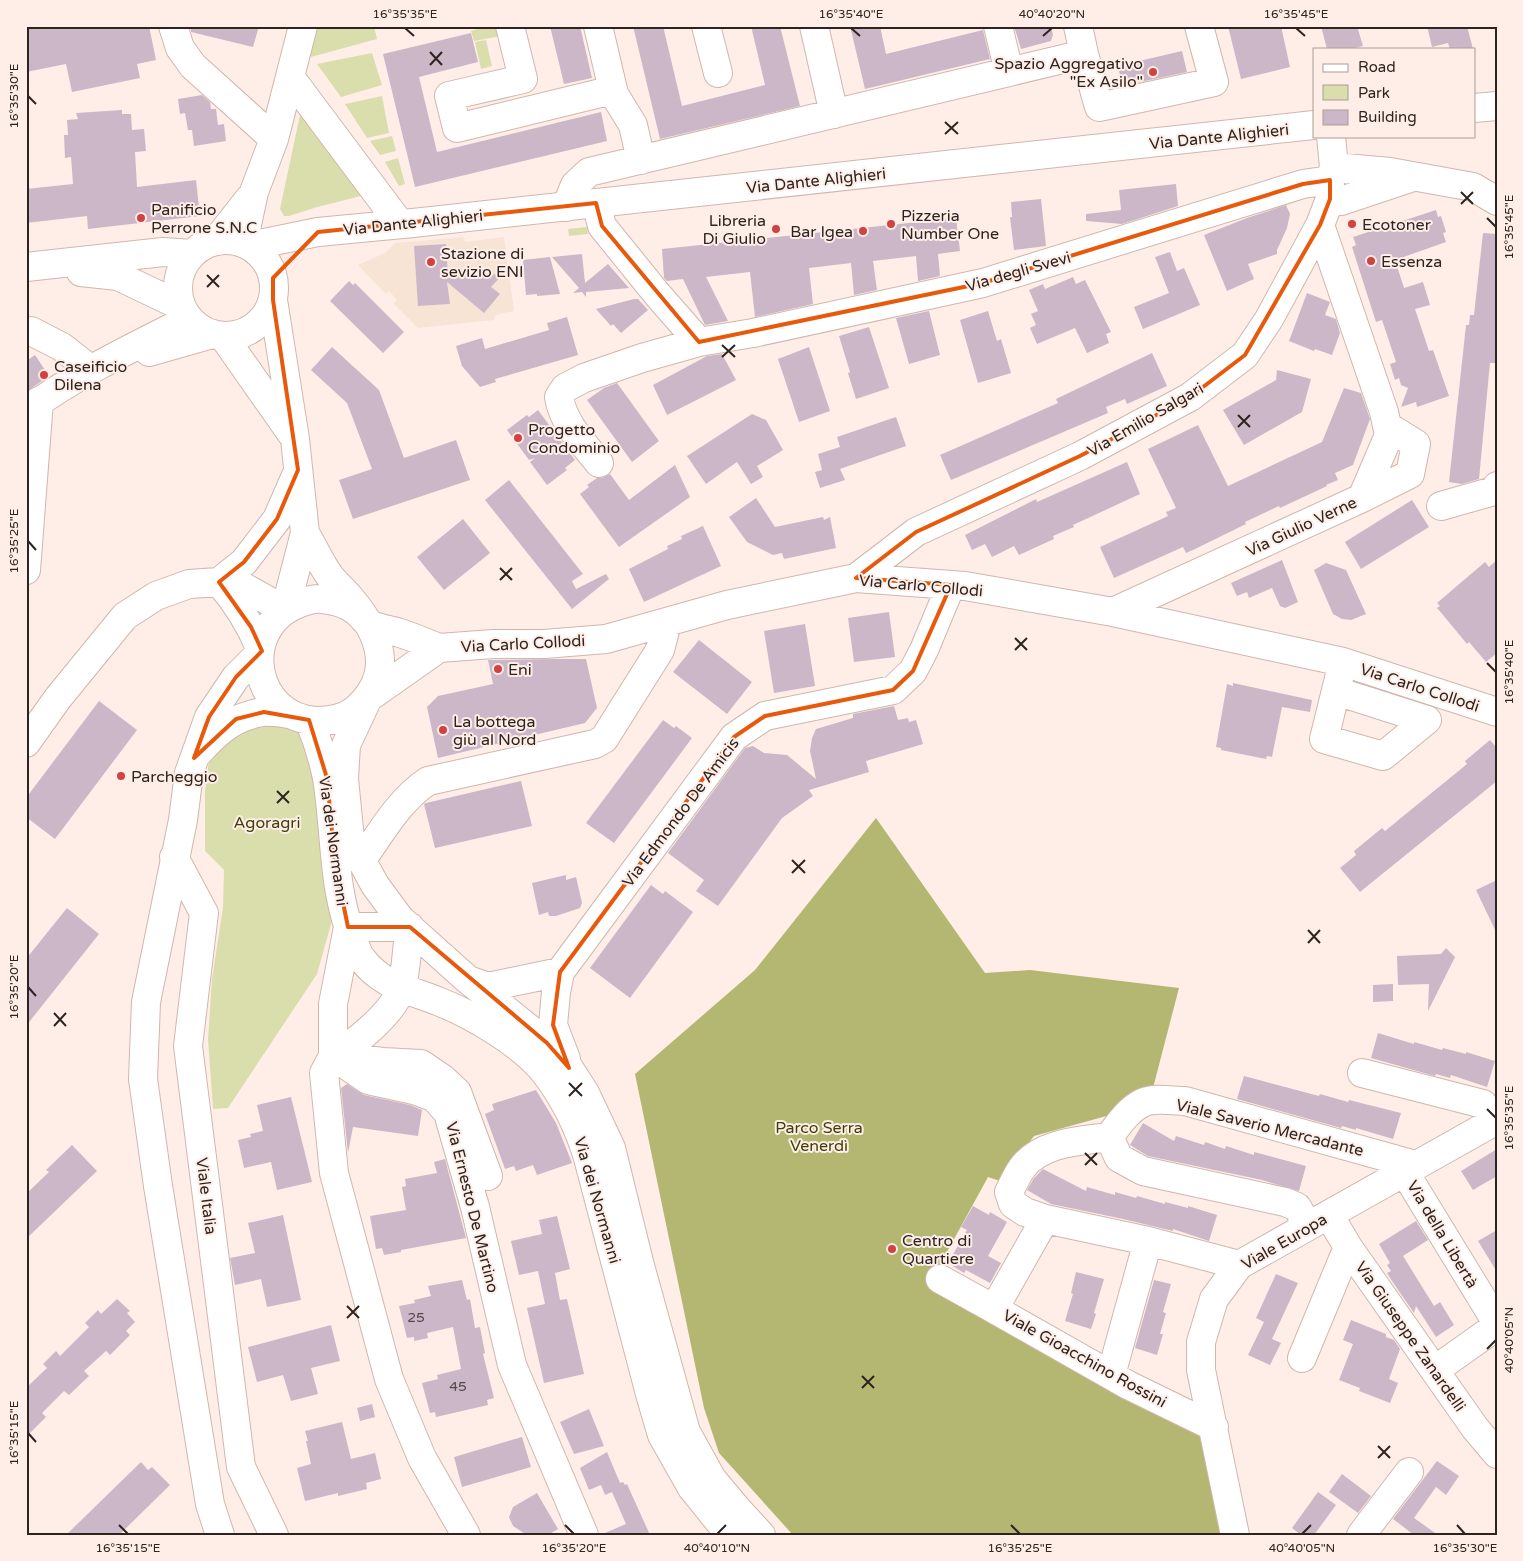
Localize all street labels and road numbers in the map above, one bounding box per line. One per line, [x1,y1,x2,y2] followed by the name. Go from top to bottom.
[1148,120,1290,154] street label: Via Dante Alighieri
[745,164,887,198] street label: Via Dante Alighieri
[342,206,484,240] street label: Via Dante Alighieri
[963,247,1073,297] street label: Via degli Svevi
[1084,379,1207,461] street label: Via Emilio Salgari
[1243,492,1360,561] street label: Via Giulio Verne
[858,571,984,601] street label: Via Carlo Collodi
[460,631,586,657] street label: Via Carlo Collodi
[1357,659,1482,717] street label: Via Carlo Collodi
[618,734,744,891] street label: Via Edmondo De Amicis
[314,775,352,907] street label: Via dei Normanni
[1174,1095,1366,1161] street label: Viale Saverio Mercadante
[441,1120,503,1295] street label: Via Ernesto De Martino
[569,1135,625,1266] street label: Via dei Normanni
[191,1156,221,1236] street label: Viale Italia
[1402,1177,1482,1292] street label: Via della Libertà
[1238,1209,1331,1274] street label: Viale Europa
[1351,1258,1470,1416] street label: Via Giuseppe Zanardelli
[999,1305,1170,1412] street label: Viale Gioacchino Rossini

